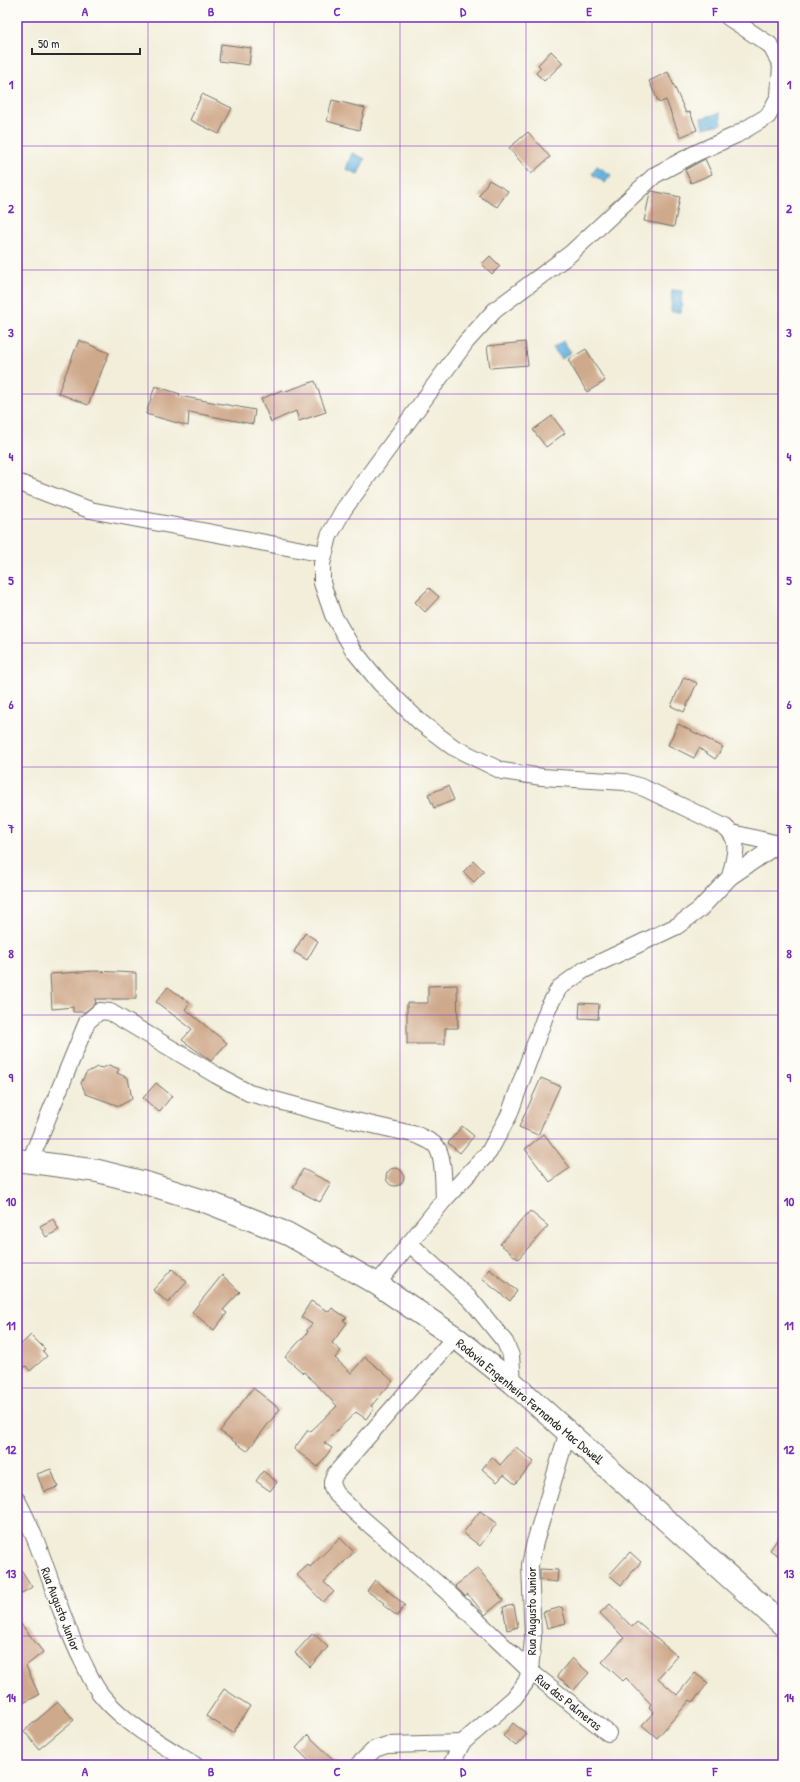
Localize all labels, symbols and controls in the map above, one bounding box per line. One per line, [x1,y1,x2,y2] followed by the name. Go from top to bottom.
[82,2,89,20] text: A
[208,2,215,20] text: B
[333,2,341,20] text: C
[460,2,467,20] text: D
[586,2,592,20] text: E
[712,2,719,20] text: F
[32,30,140,56] scale bar
[38,35,59,52] text: 50 m
[9,75,14,93] text: 1
[787,75,792,93] text: 1
[8,199,15,217] text: 2
[786,199,793,217] text: 2
[8,323,14,341] text: 3
[786,323,792,341] text: 3
[9,447,14,465] text: 4
[787,447,792,465] text: 4
[8,571,14,589] text: 5
[786,571,792,589] text: 5
[8,695,14,713] text: 6
[786,695,792,713] text: 6
[7,819,15,837] text: 7
[785,819,793,837] text: 7
[8,944,14,962] text: 8
[786,944,792,962] text: 8
[9,1068,14,1086] text: 9
[787,1068,792,1086] text: 9
[6,1192,16,1210] text: 10
[784,1192,794,1210] text: 10
[6,1316,16,1334] text: 11
[784,1316,794,1334] text: 11
[453,1334,608,1468] street label: Rodovia Engenheiro Fernando Mac Dowell
[6,1440,17,1458] text: 12
[784,1440,795,1458] text: 12
[6,1564,16,1582] text: 13
[37,1564,85,1654] street label: Rua Augusto Junior
[784,1564,794,1582] text: 13
[522,1567,540,1655] street label: Rua Augusto Junior
[532,1669,606,1735] street label: Rua das Palmeras
[6,1688,16,1706] text: 14
[784,1688,794,1706] text: 14
[82,1762,89,1780] text: A
[208,1762,215,1780] text: B
[333,1762,341,1780] text: C
[460,1762,467,1780] text: D
[586,1762,592,1780] text: E
[712,1762,719,1780] text: F

